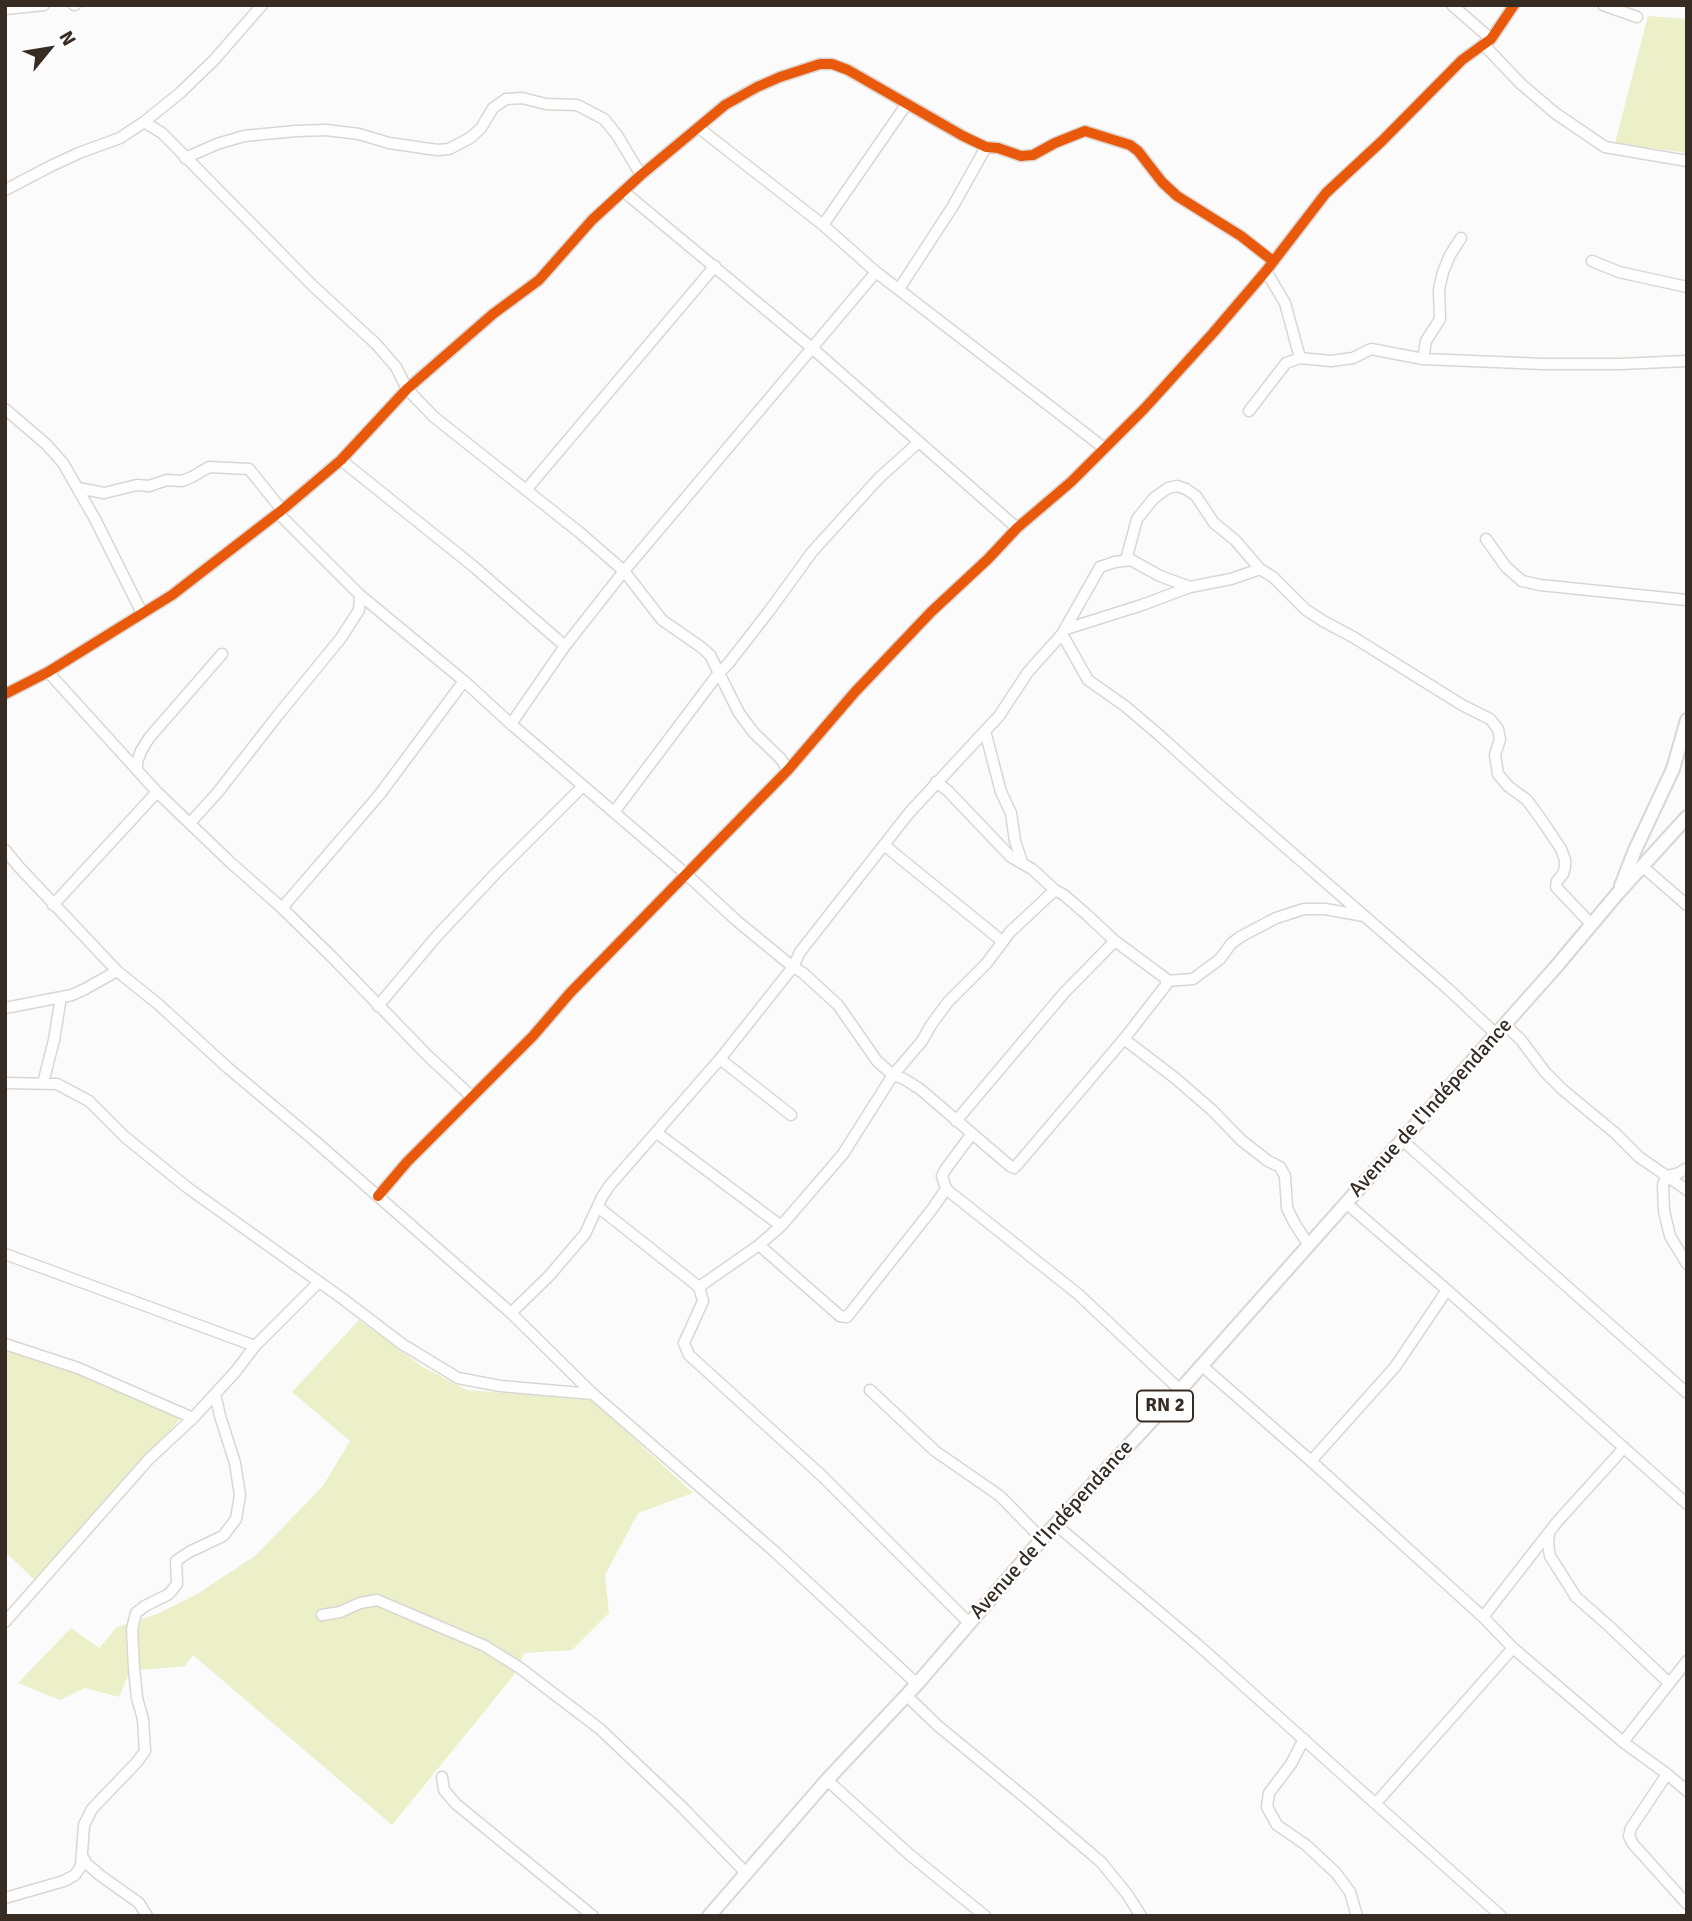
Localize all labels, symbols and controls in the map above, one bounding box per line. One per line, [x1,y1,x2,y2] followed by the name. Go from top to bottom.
[14,14,84,84] north arrow
[53,27,81,50] text: N
[1344,1013,1518,1203] street label: Avenue de l'Indépendance
[1137,1390,1193,1422] road number: RN 2
[965,1435,1139,1625] street label: Avenue de l'Indépendance

